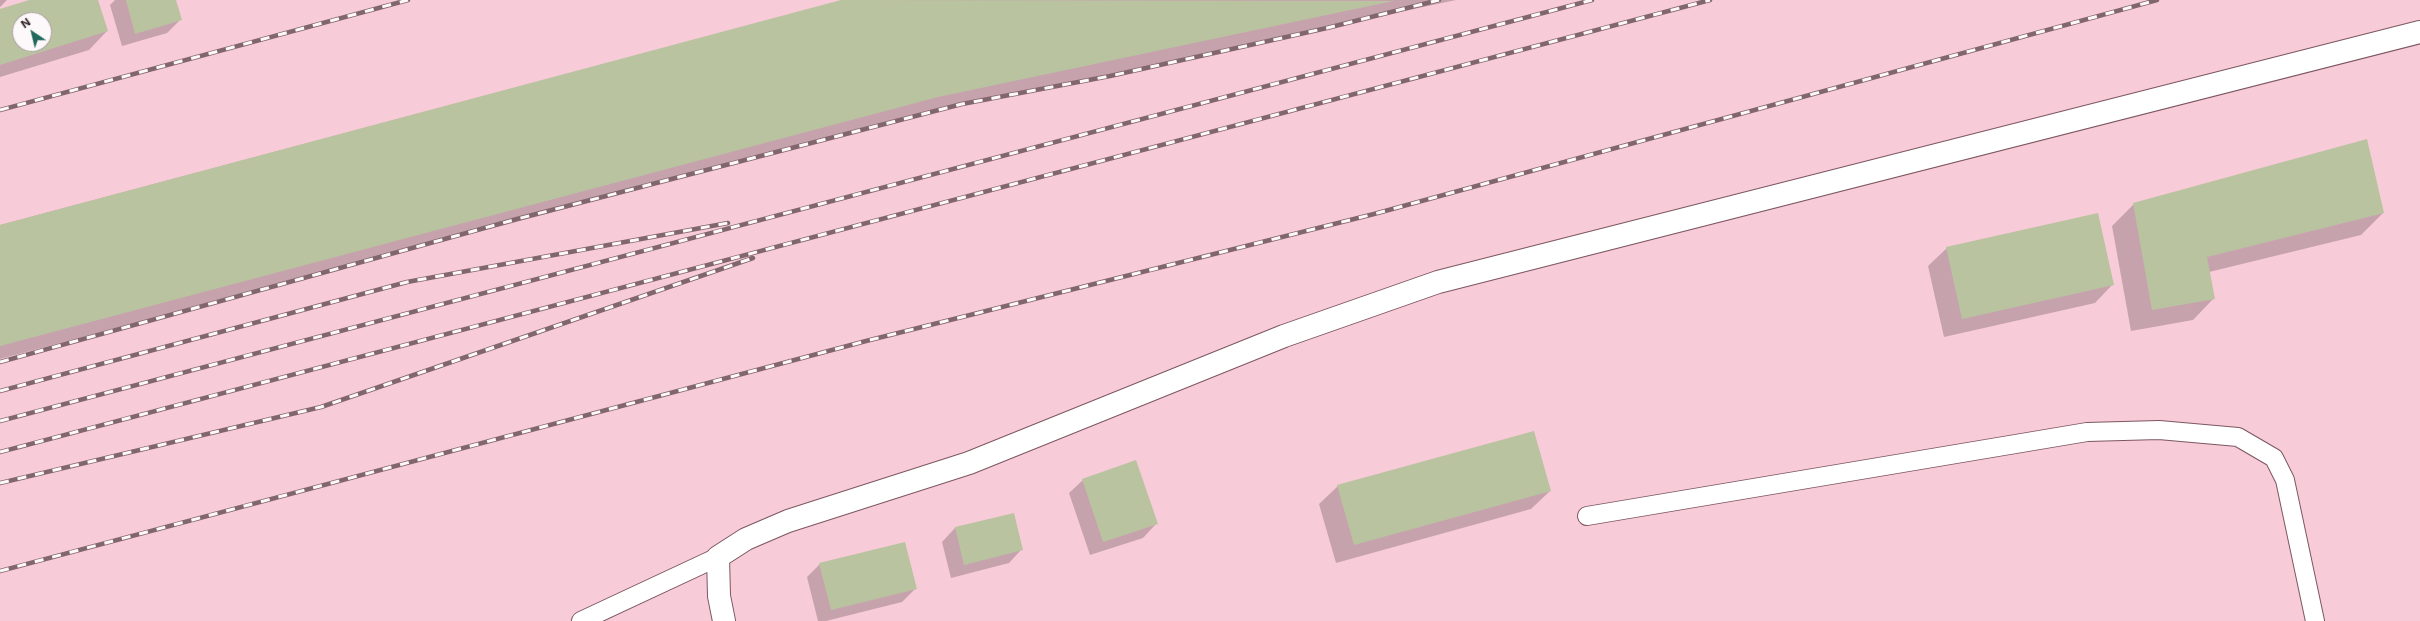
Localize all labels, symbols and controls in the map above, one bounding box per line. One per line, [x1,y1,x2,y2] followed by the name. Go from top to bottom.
[12,12,52,52] north arrow
[18,15,33,31] text: N

